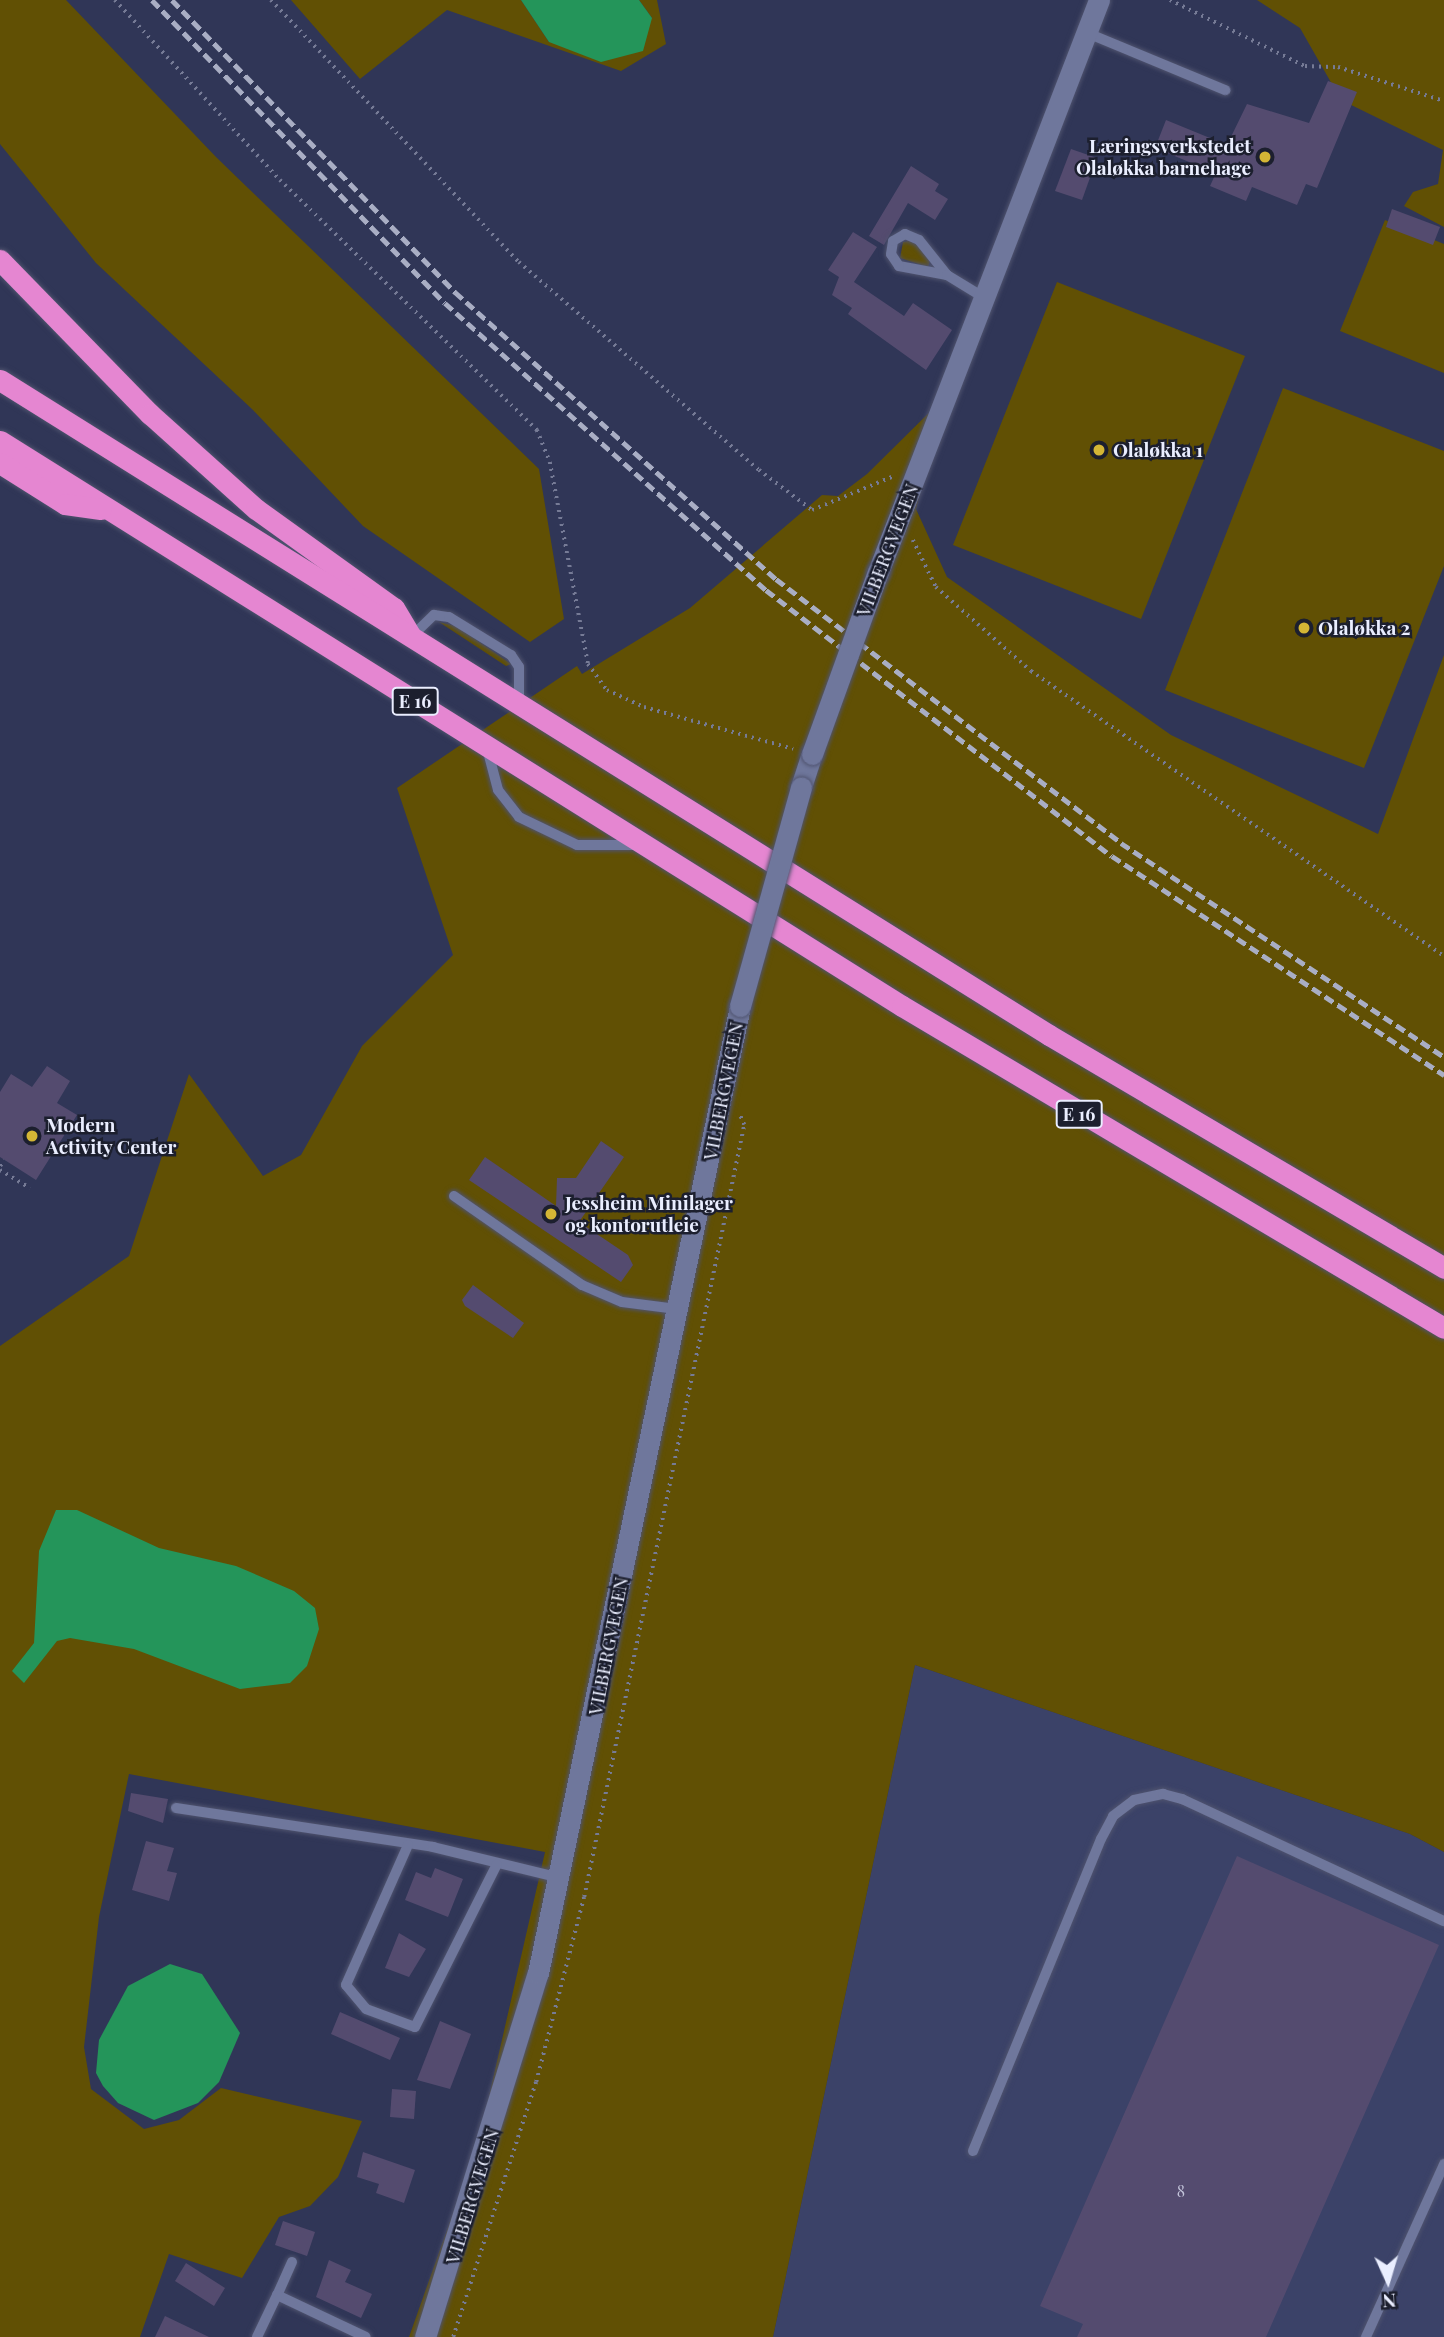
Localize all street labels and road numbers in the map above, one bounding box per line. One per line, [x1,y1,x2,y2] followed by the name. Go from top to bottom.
[851,480,923,620] street label: VILBERGVEGEN
[390,686,440,716] road number: E 16
[698,1020,748,1162] street label: VILBERGVEGEN
[1054,1100,1104,1128] road number: E 16
[583,1575,633,1717] street label: VILBERGVEGEN
[441,2126,503,2266] street label: VILBERGVEGEN

